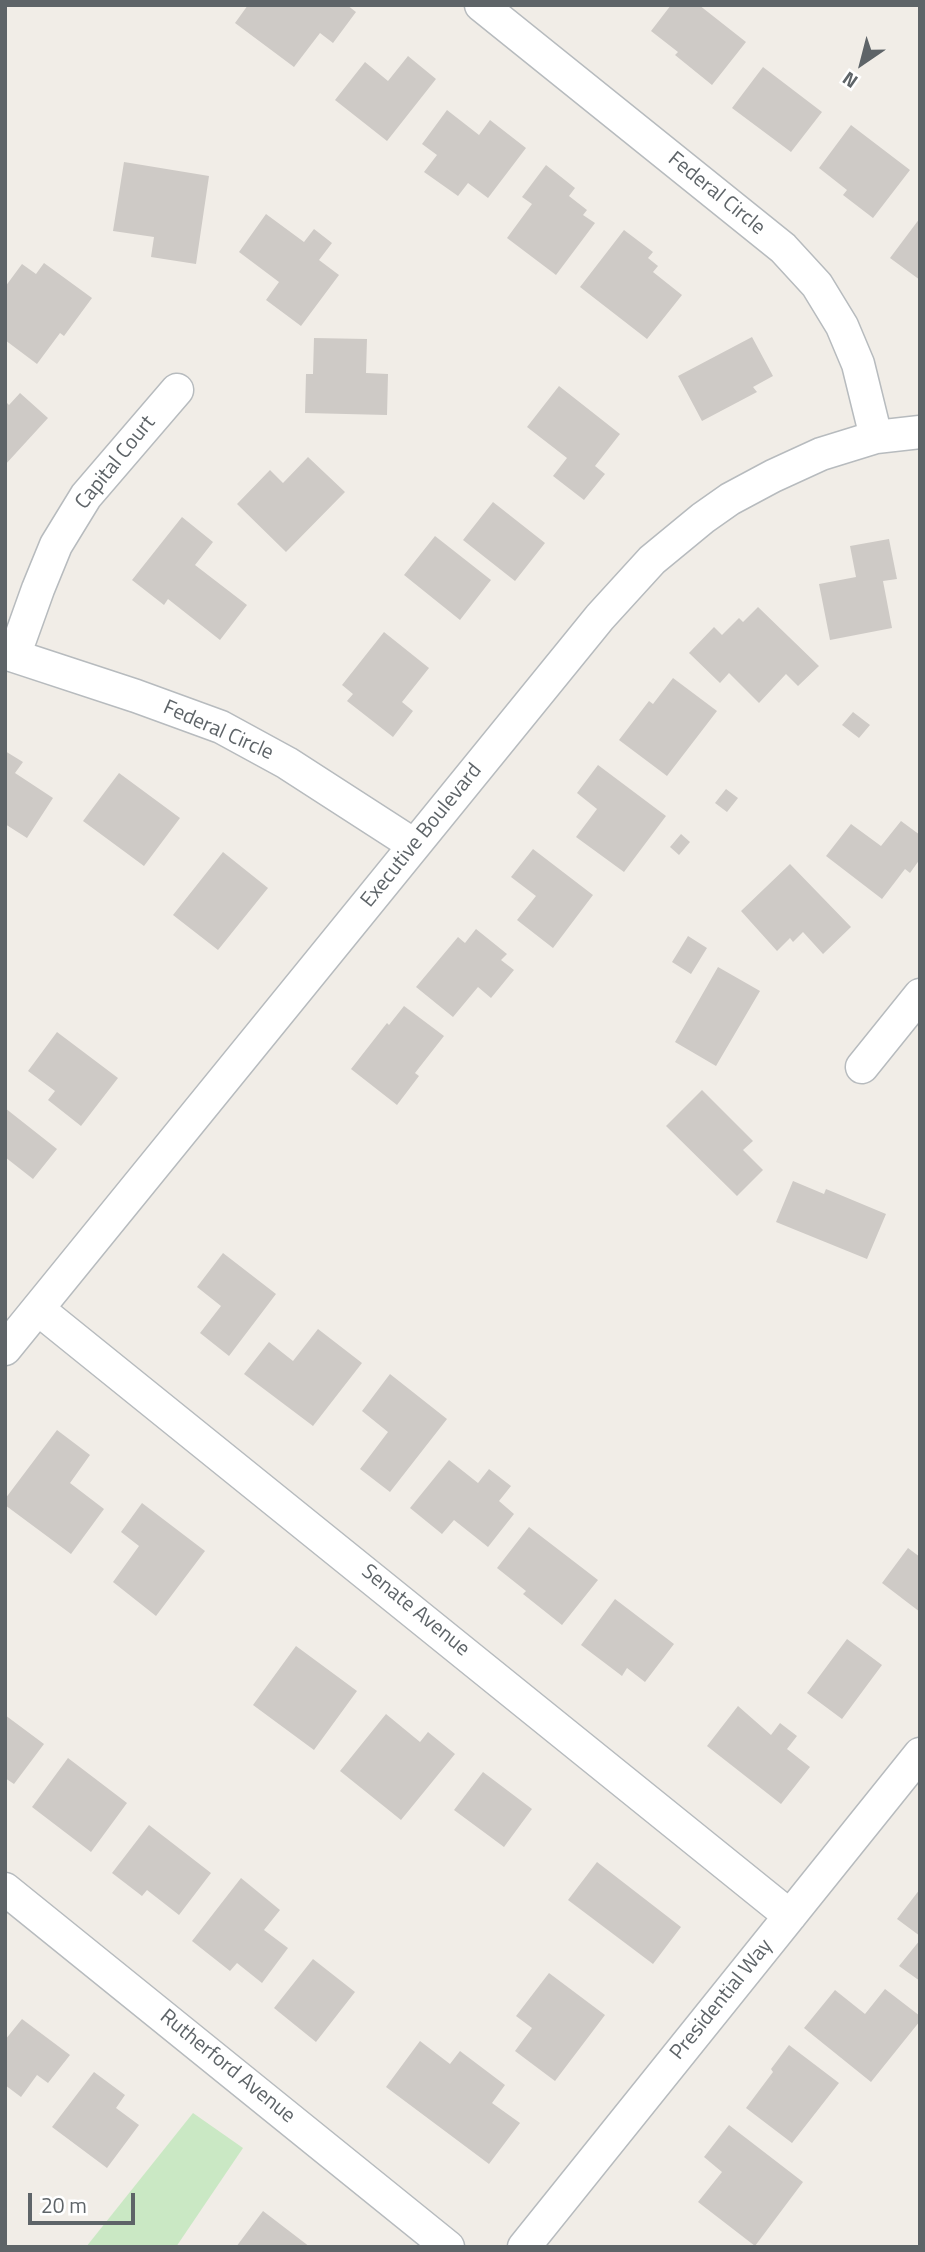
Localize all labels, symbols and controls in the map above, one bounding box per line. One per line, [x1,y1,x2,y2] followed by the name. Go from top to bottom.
[827,28,897,98] north arrow
[836,65,863,96] text: N
[662,147,770,241] street label: Federal Circle
[71,411,161,515] street label: Capital Court
[159,696,277,766] street label: Federal Circle
[356,759,488,913] street label: Executive Boulevard
[356,1560,474,1662] street label: Senate Avenue
[666,1934,778,2066] street label: Presidential Way
[154,2005,300,2129] street label: Rutherford Avenue
[32,2178,138,2222] scale bar
[41,2189,87,2221] text: 20 m

